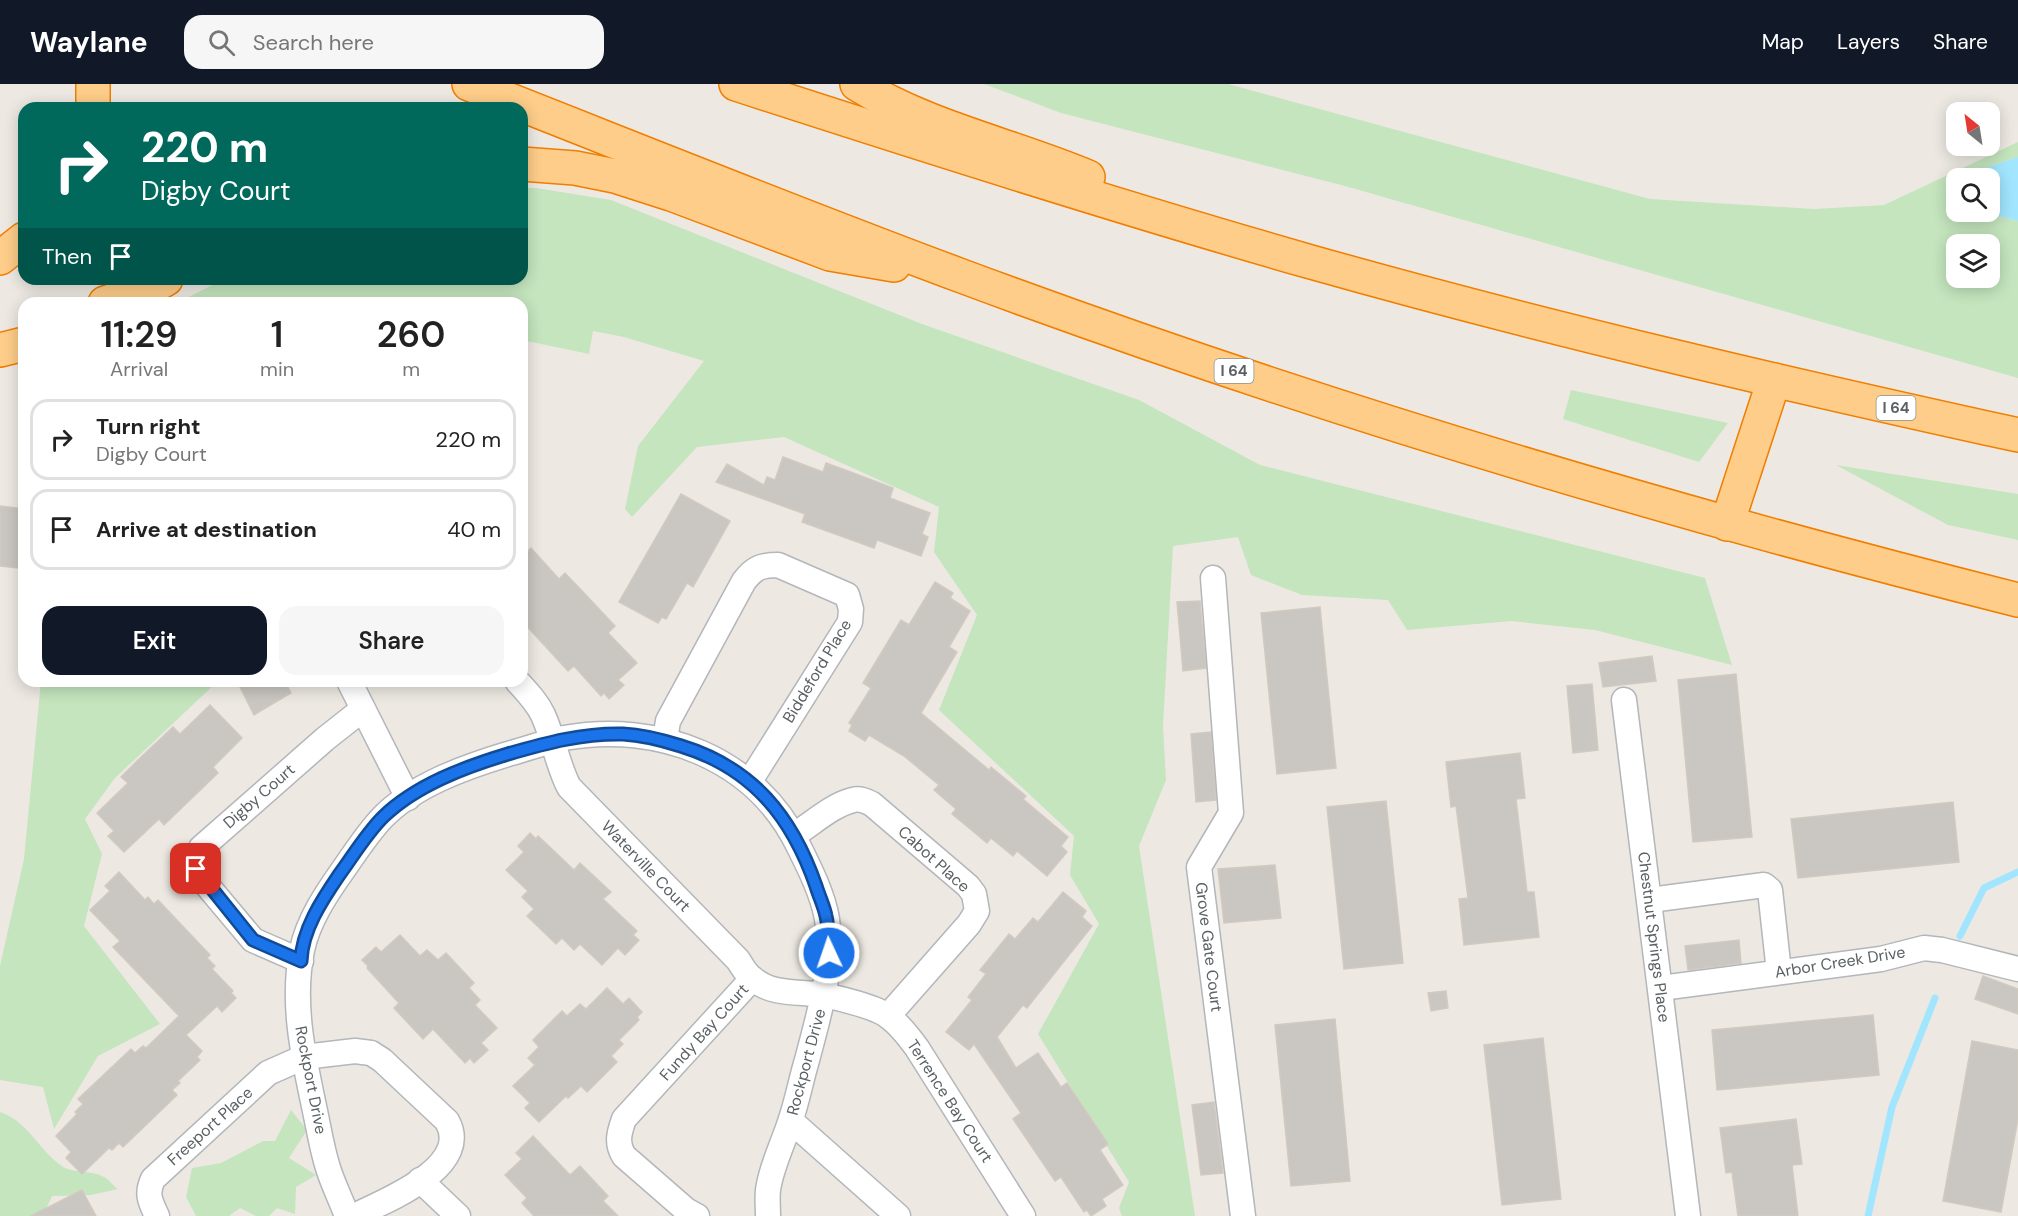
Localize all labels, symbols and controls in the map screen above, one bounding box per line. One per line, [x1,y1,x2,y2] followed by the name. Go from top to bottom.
[184,15,604,69] search box
[30,24,148,61] text: Waylane
[205,26,238,59] icon: search
[253,28,374,57] text: Search here
[1762,28,1804,56] text: Map
[1837,28,1900,56] text: Layers
[1933,28,1988,56] text: Share
[1946,102,2000,156] north arrow
[1946,102,2000,288] map controls
[141,120,268,175] text: 220 m
[42,126,120,204] icon: right
[1946,168,2000,222] button: search
[141,173,291,208] text: Digby Court
[1946,234,2000,288] button: layers
[104,240,137,273] icon: arrive
[42,242,92,271] text: Then
[101,311,178,358] text: 11:29
[271,311,283,358] text: 1
[377,311,445,358] text: 260
[110,356,168,382] text: Arrival
[260,356,294,382] text: min
[402,356,420,382] text: m
[1214,359,1254,383] road number: I 64
[1876,396,1916,420] road number: I 64
[96,412,201,441] text: Turn right
[45,423,78,456] icon: right
[435,425,501,454] text: 220 m
[96,441,207,467] text: Digby Court
[45,513,78,546] icon: arrive
[96,515,317,544] text: Arrive at destination
[447,515,501,544] text: 40 m
[42,606,267,675] button: Exit
[279,606,504,675] button: Share
[778,615,856,727] street label: Biddeford Place
[219,759,299,833] street label: Digby Court
[597,816,695,916] street label: Waterville Court
[894,821,974,897] street label: Cabot Place
[170,843,221,894] pin
[1633,850,1675,1024] street label: Chestnut Springs Place
[179,852,212,885] icon: arrive
[1191,881,1227,1013] street label: Grove Gate Court
[797,921,861,985] position arrow
[1773,941,1907,983] street label: Arbor Creek Drive
[655,979,753,1085] street label: Fundy Bay Court
[782,1006,830,1118] street label: Rockport Drive
[290,1024,332,1136] street label: Rockport Drive
[902,1036,998,1166] street label: Terrence Bay Court
[163,1082,257,1170] street label: Freeport Place

